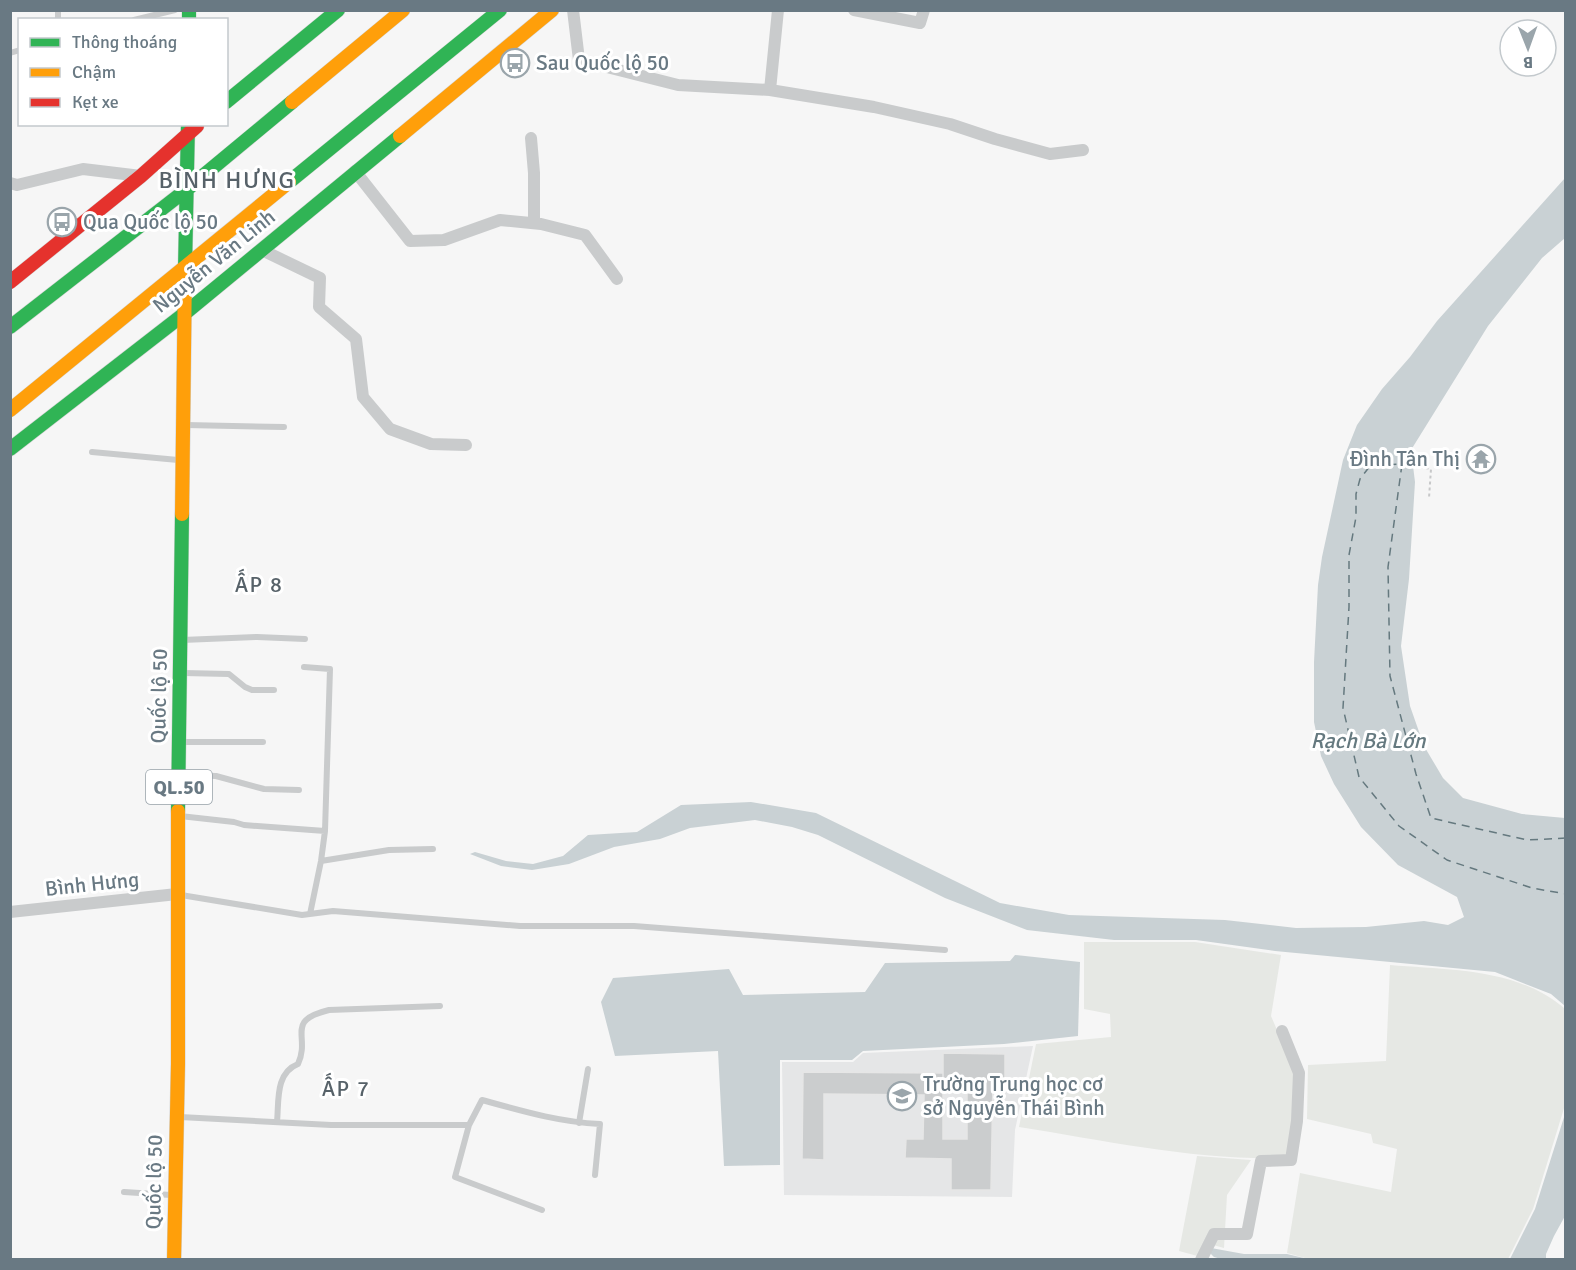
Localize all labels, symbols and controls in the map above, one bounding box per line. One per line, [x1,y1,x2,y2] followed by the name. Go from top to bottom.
[18,18,228,126] legend
[1498,18,1558,78] north arrow
[72,31,177,53] text: Thông thoáng
[499,47,531,79] bus stop icon: Sau Quốc lộ 50
[536,50,669,76] place label: Sau Quốc lộ 50
[1523,52,1533,72] text: B
[72,61,116,83] text: Chậm
[72,91,119,113] text: Kẹt xe
[158,165,296,195] district label: BÌNH HƯNG
[147,204,281,318] street label: Nguyễn Văn Linh
[46,206,78,238] bus stop icon: Qua Quốc lộ 50
[83,209,218,235] place label: Qua Quốc lộ 50
[1465,443,1497,475] temple icon: Đình Tân Thị
[1349,446,1460,472] place label: Đình Tân Thị
[235,568,283,598] district label: ẤP 8
[145,648,173,744] street label: Quốc lộ 50
[1310,727,1426,754] water label: Rạch Bà Lớn
[146,770,212,804] road number: QL.50
[44,866,140,902] street label: Bình Hưng
[923,1071,1105,1121] place label: Trường Trung học cơ sở Nguyễn Thái Bình
[322,1072,370,1102] district label: ẤP 7
[886,1080,918,1112] school or university icon: Trường Trung học cơ sở Nguyễn Thái Bình
[140,1134,168,1230] street label: Quốc lộ 50

